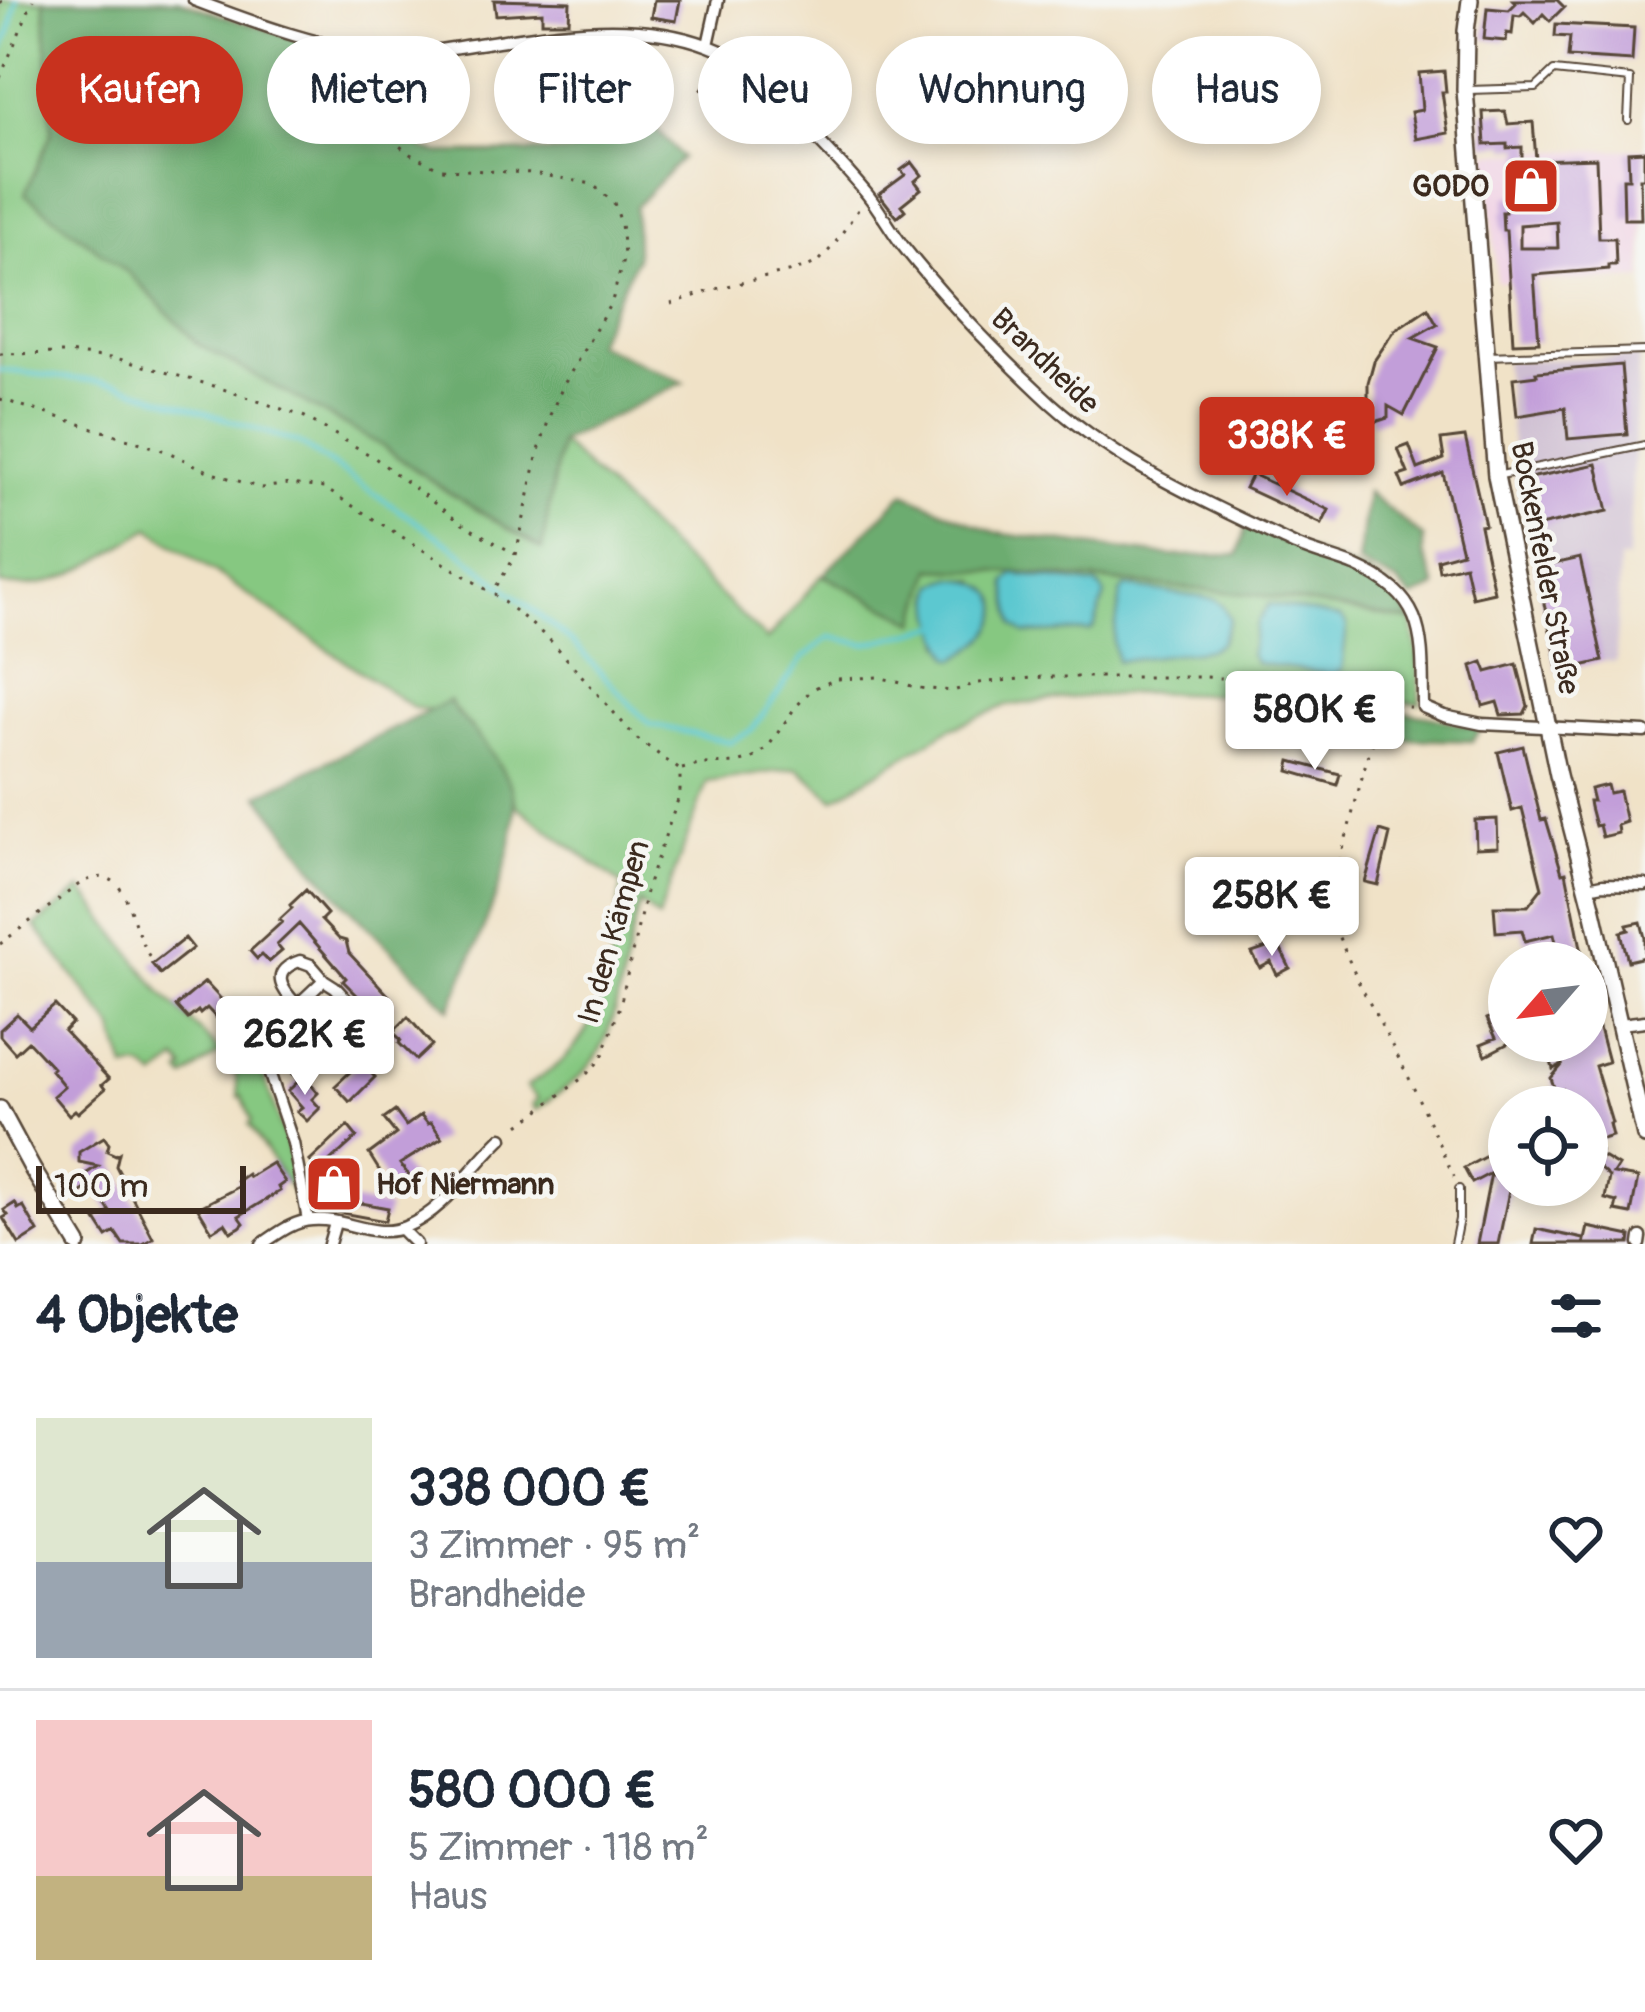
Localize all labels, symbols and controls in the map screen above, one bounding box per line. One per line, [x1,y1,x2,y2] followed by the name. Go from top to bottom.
[36,36,243,144] chip: Kaufen
[267,36,470,144] chip: Mieten
[494,36,674,144] chip: Filter
[698,36,852,144] chip: Neu
[876,36,1128,144] chip: Wohnung
[1152,36,1321,144] chip: Haus
[1500,155,1562,217] shop icon: GODO
[1412,168,1489,205] place label: GODO
[983,300,1107,422] street label: Brandheide
[1189,397,1385,499] pin: 338K €
[1227,411,1347,460] text: 338K €
[1502,438,1588,698] street label: Bockenfelder Straße
[1217,671,1413,773] pin: 580K €
[1252,685,1378,734] text: 580K €
[570,836,658,1028] street label: In den Kämpen
[1174,857,1370,959] pin: 258K €
[1212,871,1332,920] text: 258K €
[1488,942,1608,1062] north arrow
[1488,942,1608,1206] map controls
[207,996,403,1098] pin: 262K €
[243,1010,367,1059] text: 262K €
[1488,1086,1608,1206] button: locate
[303,1153,365,1215] shop icon: Hof Niermann
[36,1160,246,1213] scale bar
[54,1166,148,1207] text: 100 m
[376,1166,555,1203] place label: Hof Niermann
[1543,1283,1609,1349] icon: filters
[36,1284,238,1348] text: 4 Objekte
[408,1457,651,1521] text: 338 000 €
[132,1466,276,1610] icon: home
[1543,1505,1609,1571] icon: heart
[408,1521,700,1570] text: 3 Zimmer · 95 m²
[408,1570,585,1619] text: Brandheide
[408,1759,656,1823] text: 580 000 €
[132,1768,276,1912] icon: home
[1543,1807,1609,1873] icon: heart
[408,1823,709,1872] text: 5 Zimmer · 118 m²
[408,1872,487,1921] text: Haus

